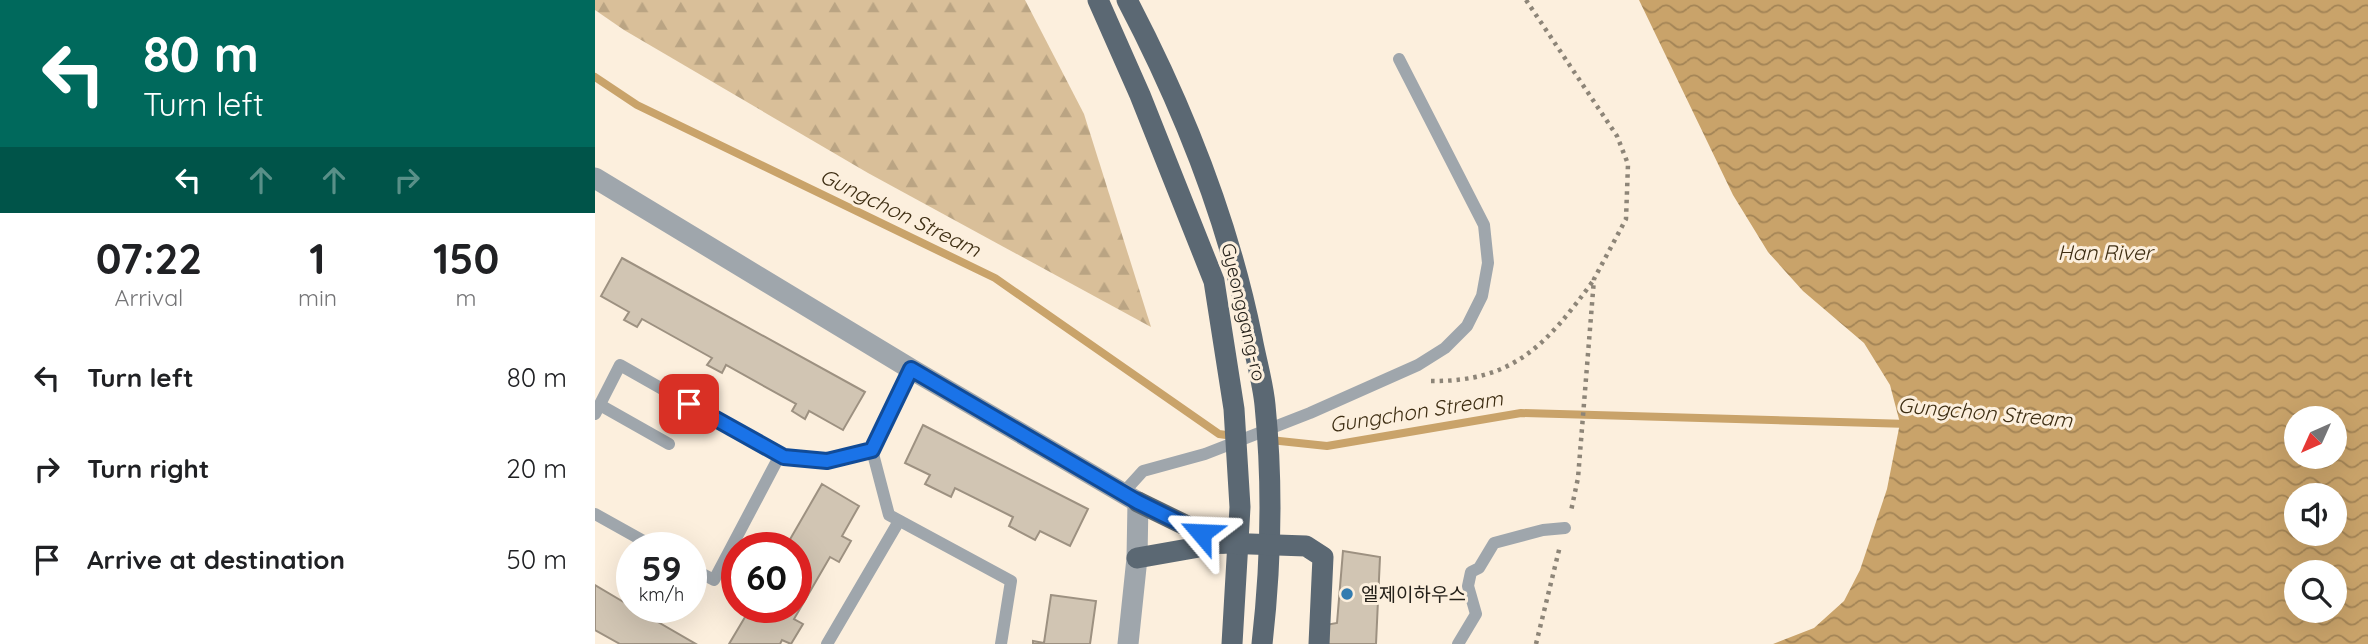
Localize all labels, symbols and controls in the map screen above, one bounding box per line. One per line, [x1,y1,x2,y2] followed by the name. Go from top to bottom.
[143,23,259,84] text: 80 m
[28,28,119,119] icon: left
[143,84,264,124] text: Turn left
[169,161,207,199] icon: left
[242,161,280,199] icon: ahead
[315,161,353,199] icon: ahead
[388,161,426,199] icon: right
[816,162,986,263] water label: Gungchon Stream
[96,232,202,285] text: 07:22
[309,232,326,285] text: 1
[433,232,499,285] text: 150
[2057,239,2156,265] water label: Han River
[1216,241,1272,383] street label: Gyeonggang-ro
[115,283,183,312] text: Arrival
[298,283,337,312] text: min
[456,283,477,312] text: m
[28,359,66,397] icon: left
[87,361,194,394] text: Turn left
[507,361,567,394] text: 80 m
[659,374,719,434] pin
[1327,384,1505,438] water label: Gungchon Stream
[670,385,708,423] icon: arrive
[1897,391,2074,433] water label: Gungchon Stream
[2284,406,2347,469] north arrow
[2284,406,2347,623] map controls
[28,450,66,488] icon: right
[87,452,209,485] text: Turn right
[506,452,567,485] text: 20 m
[2284,483,2347,546] button: sound
[1164,496,1238,570] position arrow
[721,532,812,623] speed limit sign: 60
[28,541,66,579] icon: arrive
[87,543,345,576] text: Arrive at destination
[507,543,567,576] text: 50 m
[641,546,682,590] text: 59
[2284,560,2347,623] button: search
[1361,582,1466,606] place label: 엘제이하우스
[639,583,684,606] text: km/h
[1339,586,1355,602] marker: 엘제이하우스

